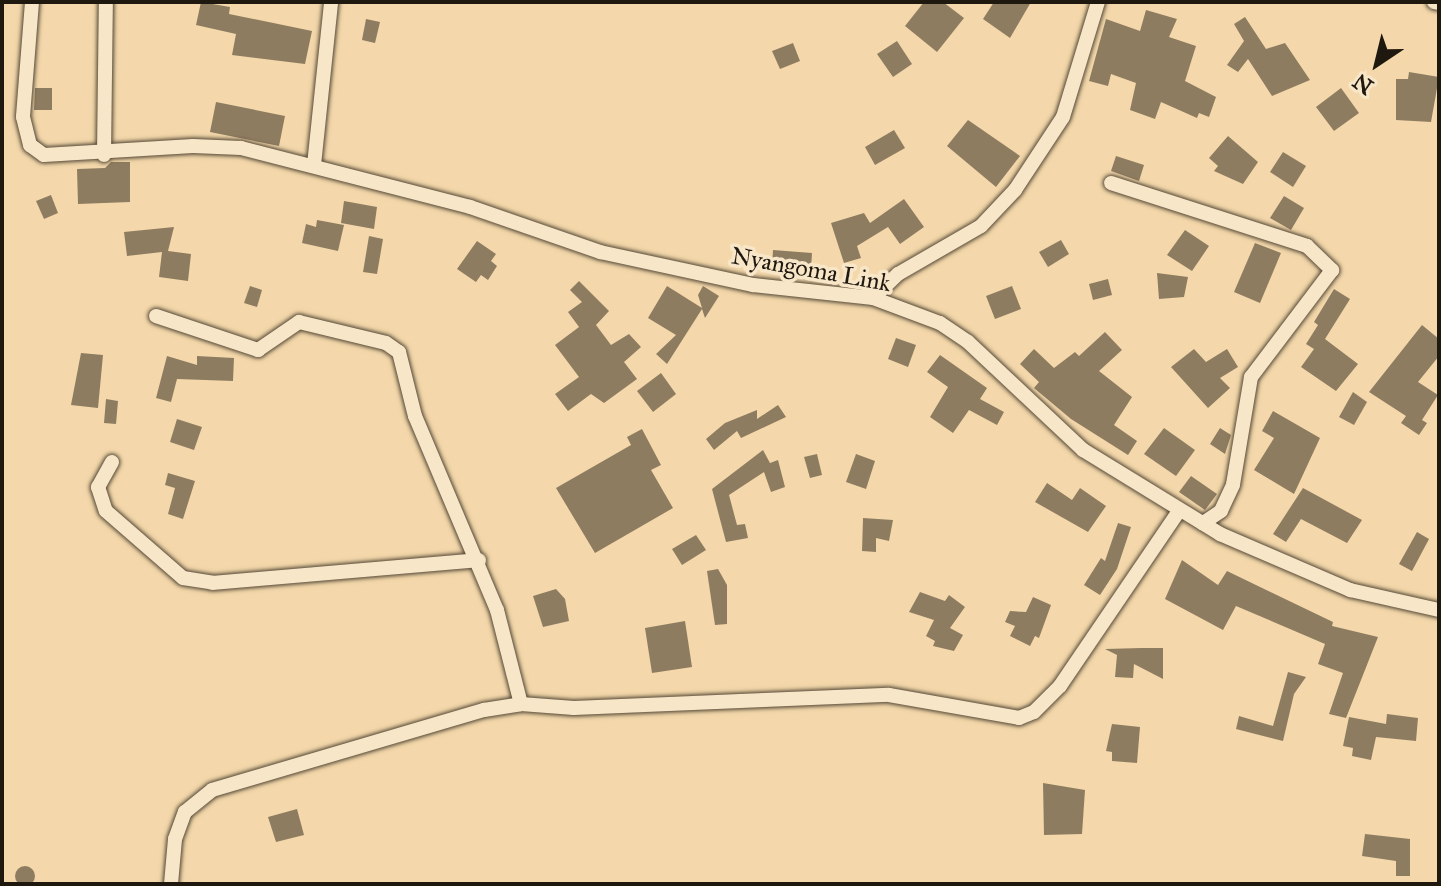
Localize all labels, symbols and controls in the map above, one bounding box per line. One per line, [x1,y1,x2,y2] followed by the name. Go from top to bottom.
[1337,24,1417,104] north arrow
[1348,68,1378,100] text: N
[729,242,893,298] street label: Nyangoma Link

